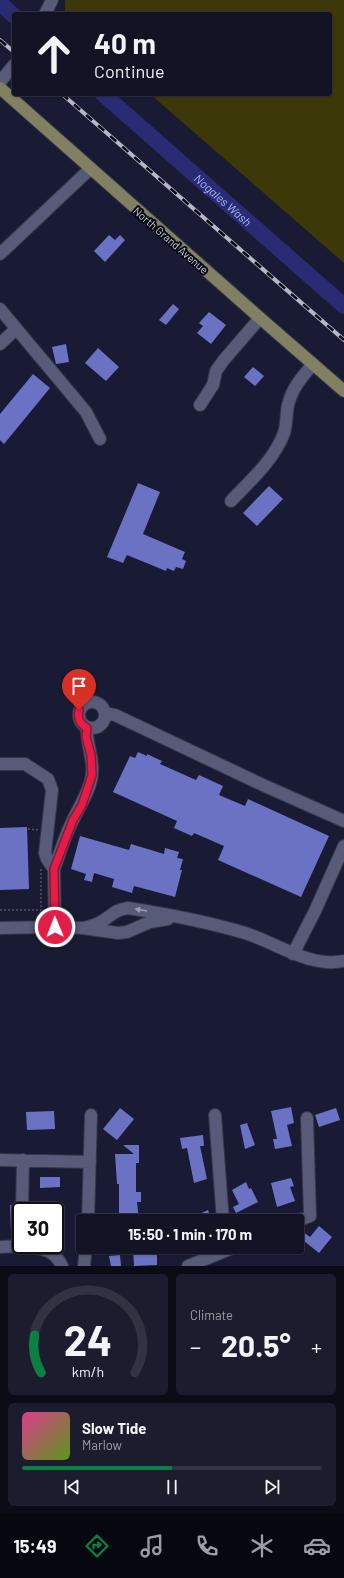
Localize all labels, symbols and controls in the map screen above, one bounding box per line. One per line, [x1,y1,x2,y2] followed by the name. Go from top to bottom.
[94,26,156,60] text: 40 m
[28,28,80,80] icon: ahead
[94,60,165,82] text: Continue
[192,171,255,229] water label: Nogales Wash
[131,204,211,276] street label: North Grand Avenue
[62,669,96,710] pin
[68,675,90,697] icon: arrive
[34,906,76,948] position arrow
[135,907,147,913] one-way arrow
[12,1202,64,1254] speed limit sign: 30
[128,1225,252,1243] text: 15:50 · 1 min · 170 m
[190,1307,233,1323] text: Climate
[64,1313,112,1363] text: 24
[221,1327,291,1363] text: 20.5°
[190,1333,201,1359] text: −
[311,1333,322,1359] text: +
[72,1362,104,1379] text: km/h
[82,1419,146,1437] text: Slow Tide
[82,1437,122,1453] text: Marlow
[61,1476,83,1498] icon: previous
[161,1476,183,1498] icon: pause
[261,1476,283,1498] icon: next
[83,1532,111,1560] icon: directions
[138,1532,166,1560] icon: music
[193,1532,221,1560] icon: phone
[248,1532,276,1560] icon: climate
[303,1532,331,1560] icon: car
[13,1535,56,1557] text: 15:49

